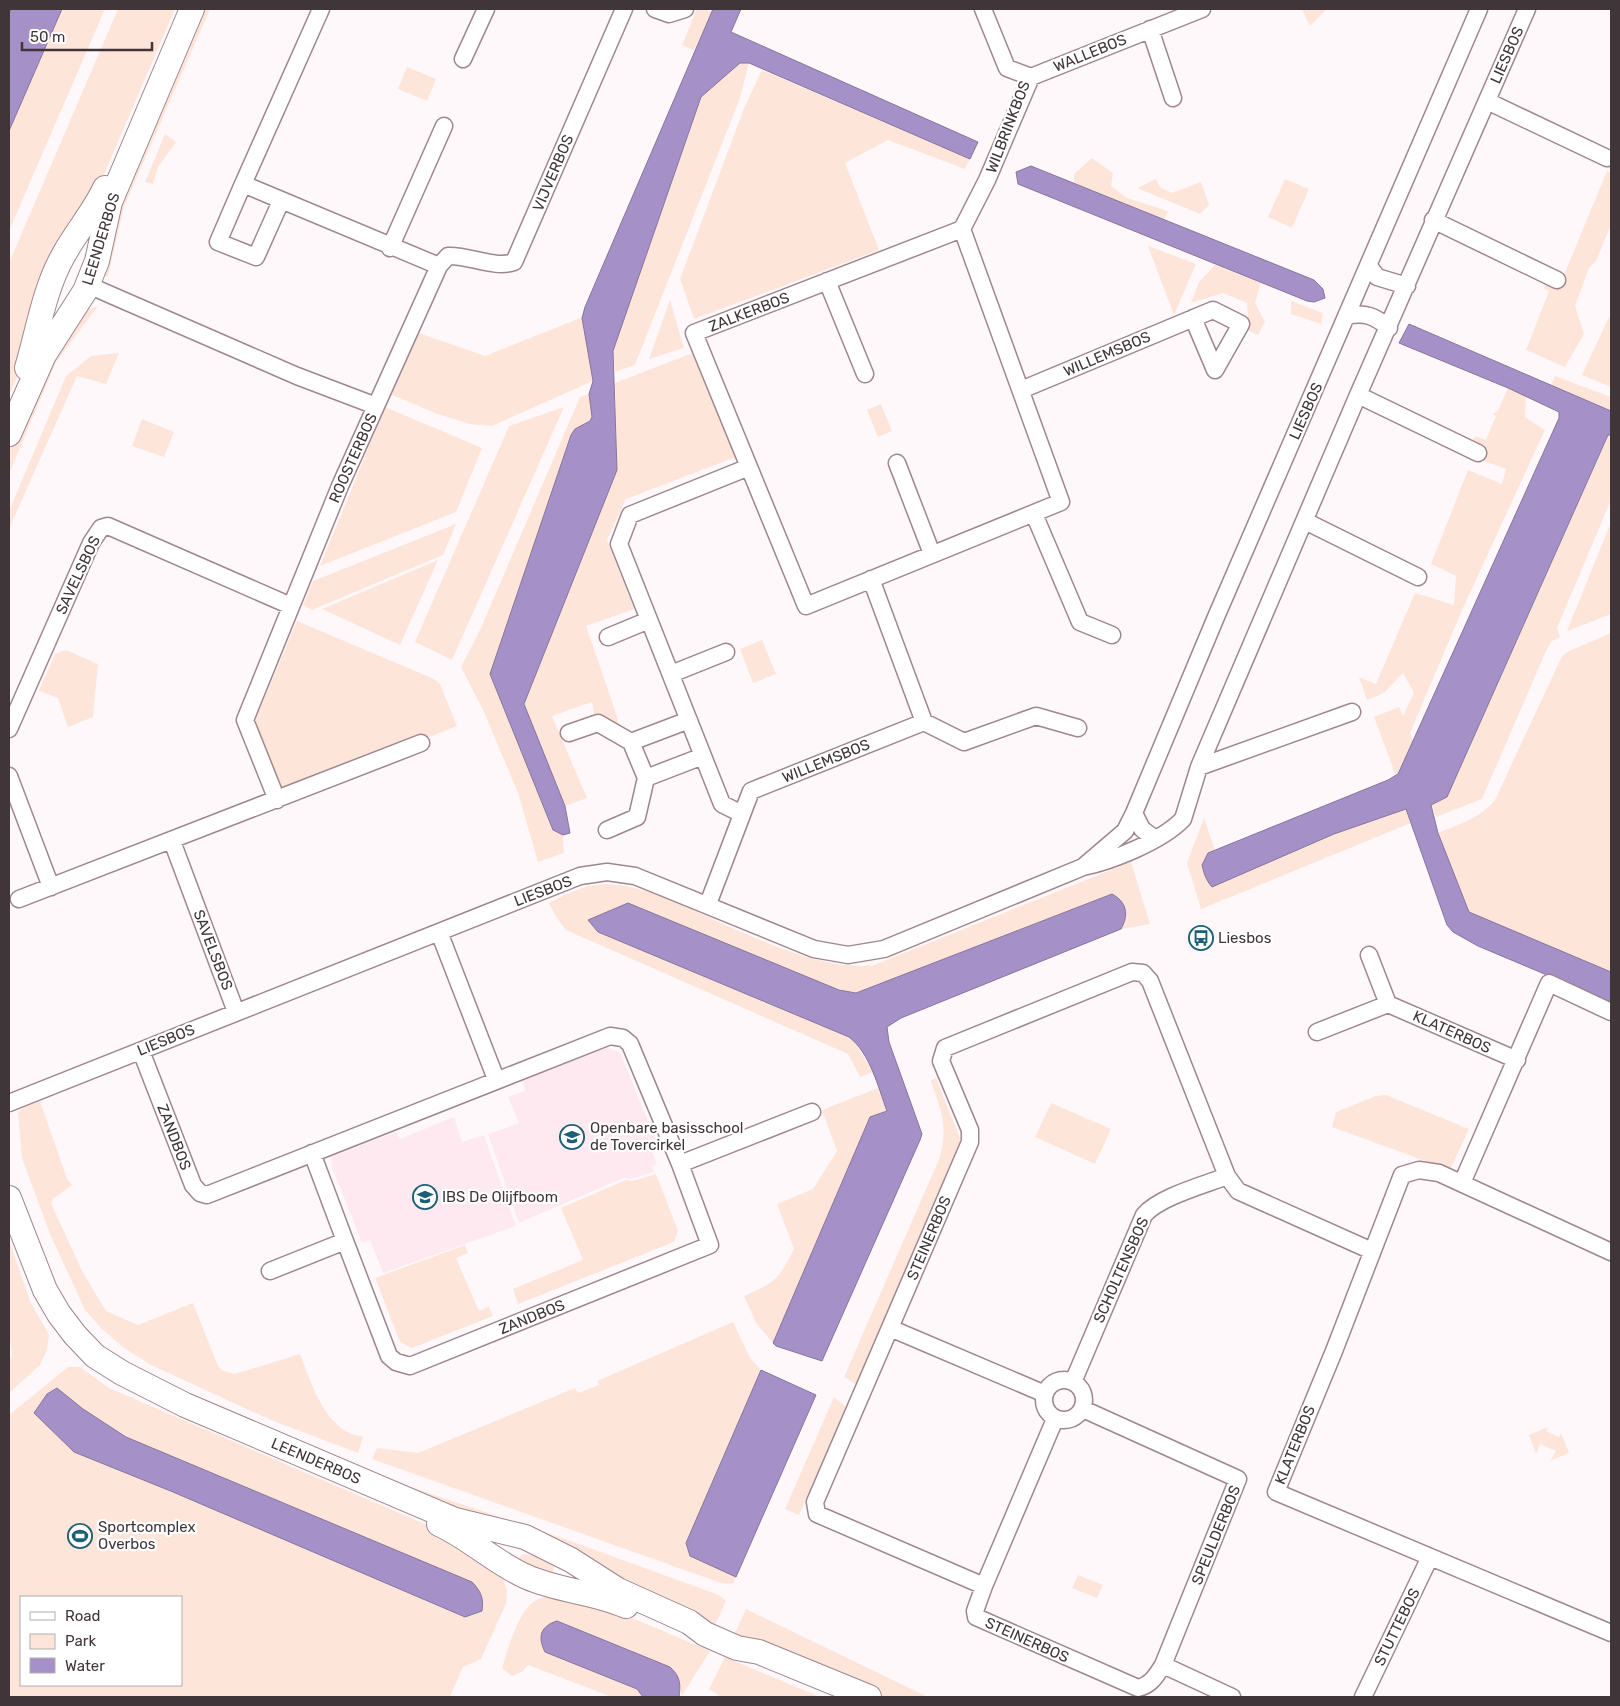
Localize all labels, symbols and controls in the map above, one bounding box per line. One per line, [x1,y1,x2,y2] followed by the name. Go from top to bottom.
[22,20,152,52] scale bar
[1486,24,1528,86] street label: LIESBOS
[30,28,65,46] text: 50 m
[1051,30,1129,76] street label: WALLEBOS
[982,78,1034,176] street label: WILBRINKBOS
[529,132,577,214] street label: VIJVERBOS
[78,191,124,287] street label: LEENDERBOS
[706,288,792,336] street label: ZALKERBOS
[1061,328,1153,380] street label: WILLEMSBOS
[1285,380,1327,442] street label: LIESBOS
[325,410,381,506] street label: ROOSTERBOS
[52,533,104,617] street label: SAVELSBOS
[780,735,872,787] street label: WILLEMSBOS
[512,872,574,910] street label: LIESBOS
[189,907,237,993] street label: SAVELSBOS
[1188,925,1214,951] bus stop icon: Liesbos
[1218,929,1272,947] place label: Liesbos
[1410,1007,1494,1057] street label: KLATERBOS
[135,1020,197,1060] street label: LIESBOS
[153,1101,195,1173] street label: ZANDBOS
[590,1119,744,1154] place label: Openbare basisschool de Tovercirkel
[559,1124,585,1150] school or university icon: Openbare basisschool de Tovercirkel
[412,1184,438,1210] school or university icon: IBS De Olijfboom
[442,1188,558,1206] place label: IBS De Olijfboom
[903,1193,955,1283] street label: STEINERBOS
[1090,1214,1152,1326] street label: SCHOLTENSBOS
[496,1296,568,1338] street label: ZANDBOS
[1271,1403,1319,1487] street label: KLATERBOS
[268,1434,364,1488] street label: LEENDERBOS
[1188,1483,1244,1587] street label: SPEULDERBOS
[98,1518,196,1553] place label: Sportcomplex Overbos
[67,1523,93,1549] sports icon: Sportcomplex Overbos
[1370,1585,1424,1669] street label: STUTTEBOS
[20,1596,182,1686] legend
[65,1607,101,1625] text: Road
[982,1613,1072,1667] street label: STEINERBOS
[65,1632,96,1650] text: Park
[65,1657,105,1675] text: Water

